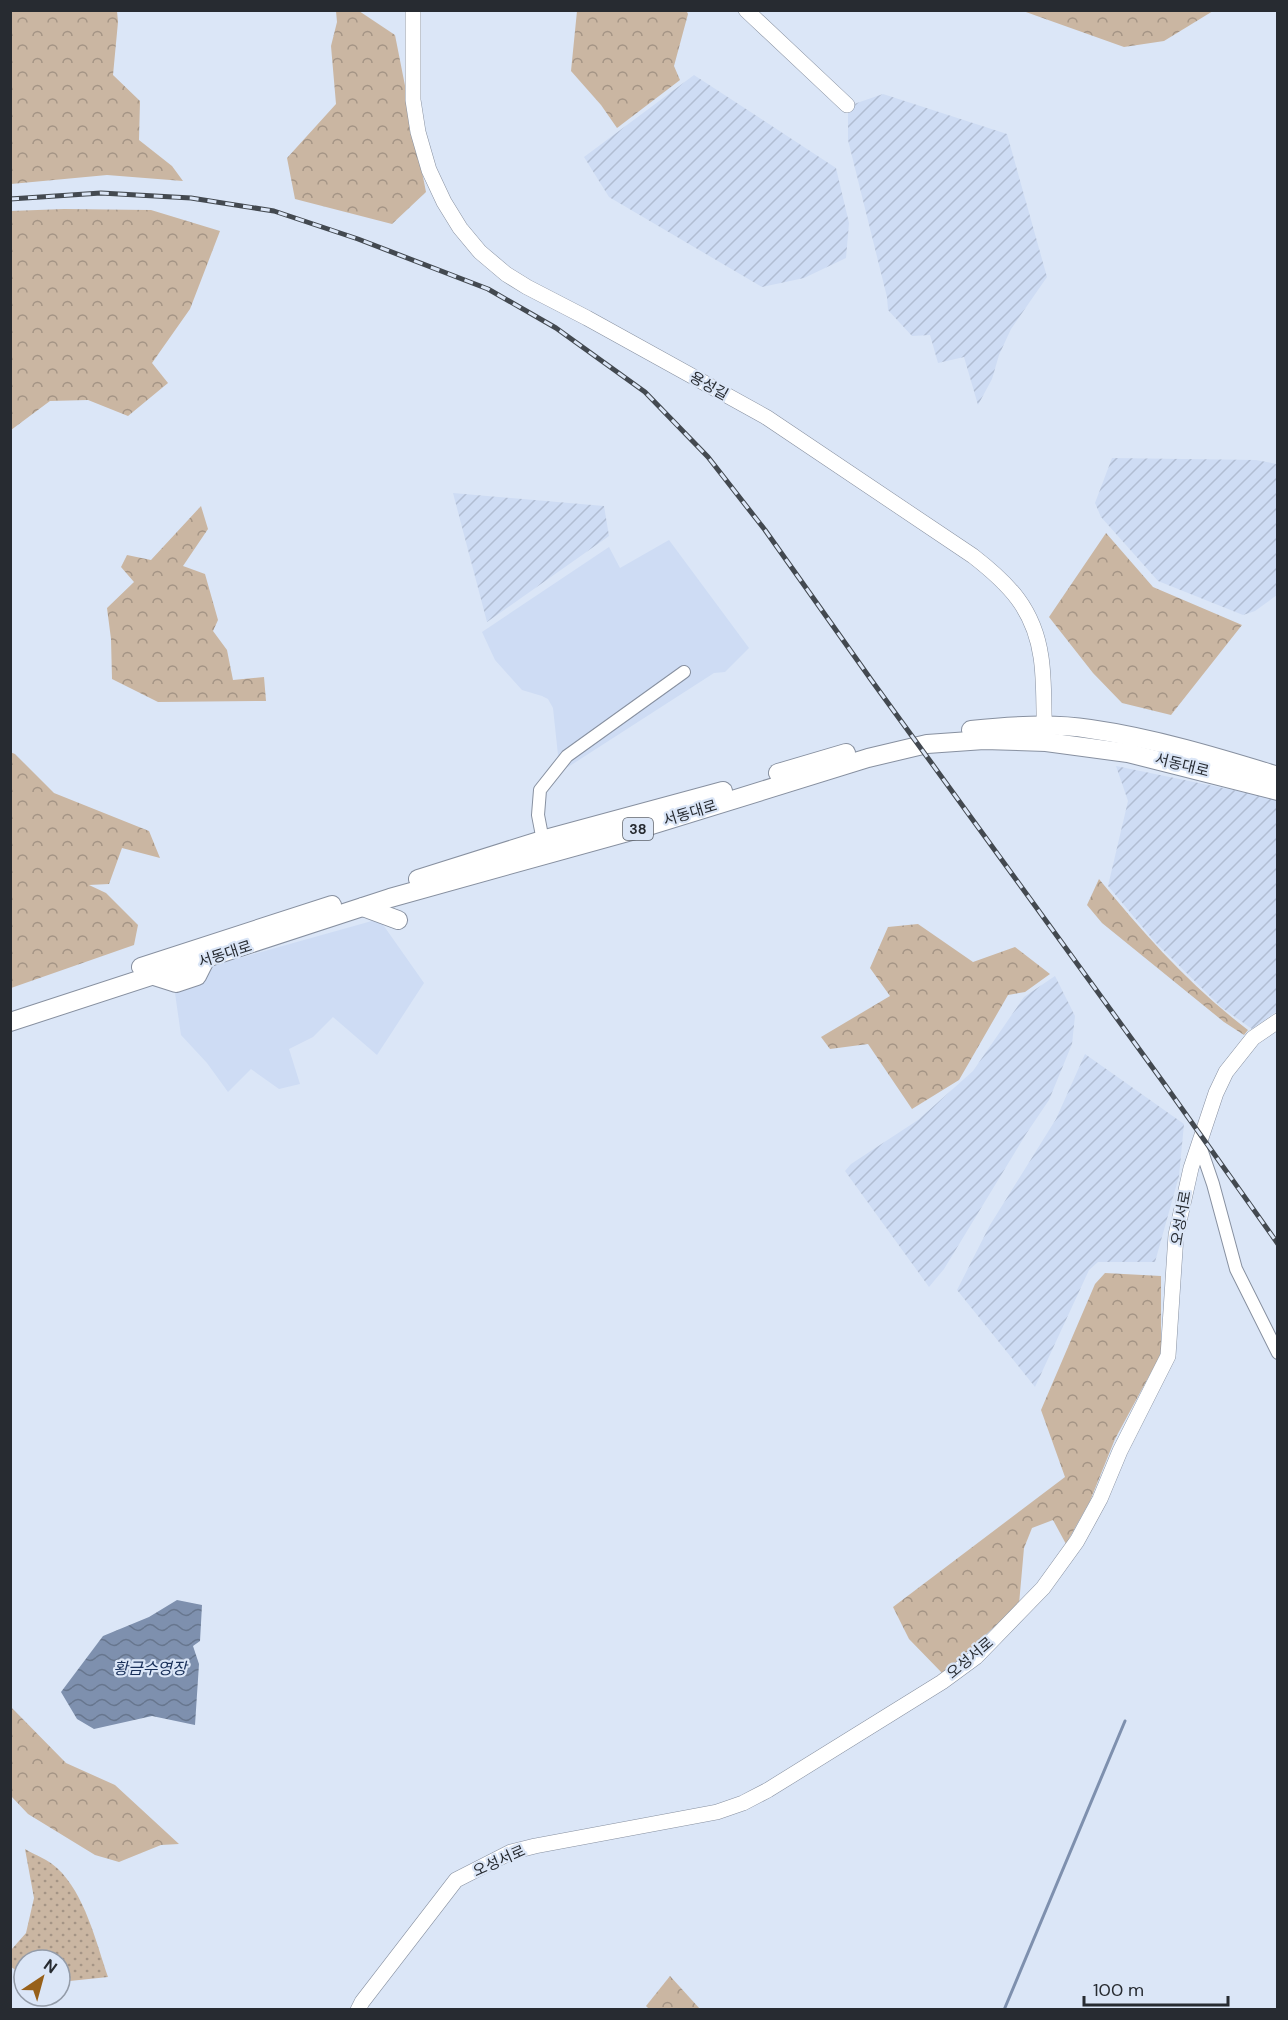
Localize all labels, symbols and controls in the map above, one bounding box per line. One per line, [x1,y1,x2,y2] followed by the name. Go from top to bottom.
[686,367,732,405] street label: 용성길
[1153,749,1211,781] street label: 서동대로
[661,795,719,831] street label: 서동대로
[623,818,653,840] road number: 38
[196,936,254,972] street label: 서동대로
[1166,1189,1196,1247] street label: 오성서로
[942,1633,998,1683] street label: 오성서로
[113,1658,189,1679] water label: 황금수영장
[470,1841,528,1881] street label: 오성서로
[12,1948,72,2008] north arrow
[40,1954,61,1978] text: N
[1084,1969,1228,2007] scale bar
[1093,1978,1144,2002] text: 100 m

